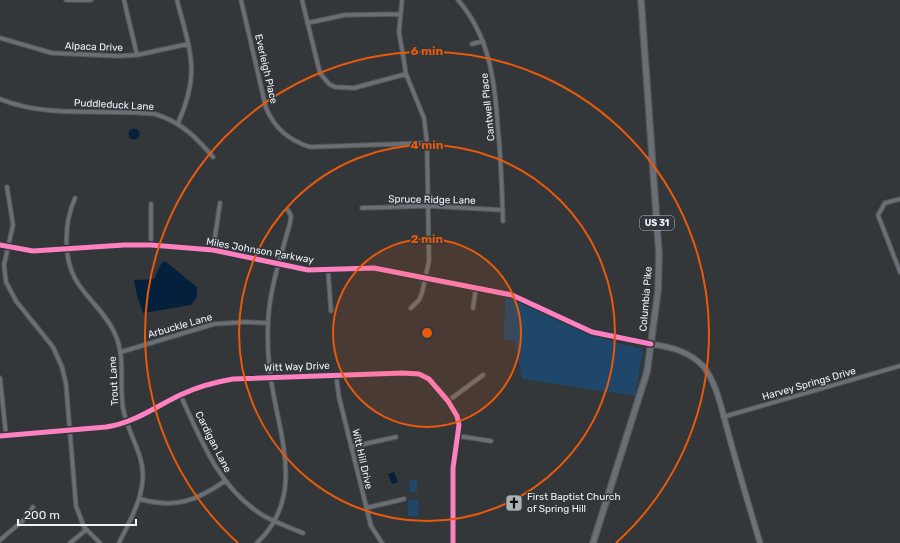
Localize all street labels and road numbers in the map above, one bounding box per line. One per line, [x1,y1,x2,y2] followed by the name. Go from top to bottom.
[252,33,280,105] street label: Everleigh Place
[65,40,124,54] street label: Alpaca Drive
[478,72,498,142] street label: Cantwell Place
[74,97,155,113] street label: Puddleduck Lane
[388,193,476,207] street label: Spruce Ridge Lane
[640,216,674,230] road number: US 31
[205,236,315,266] street label: Miles Johnson Parkway
[637,265,655,332] street label: Columbia Pike
[146,311,214,341] street label: Arbuckle Lane
[107,356,121,406] street label: Trout Lane
[264,360,330,374] street label: Witt Way Drive
[761,365,858,403] street label: Harvey Springs Drive
[192,409,234,475] street label: Cardigan Lane
[349,428,375,491] street label: Witt Hill Drive

